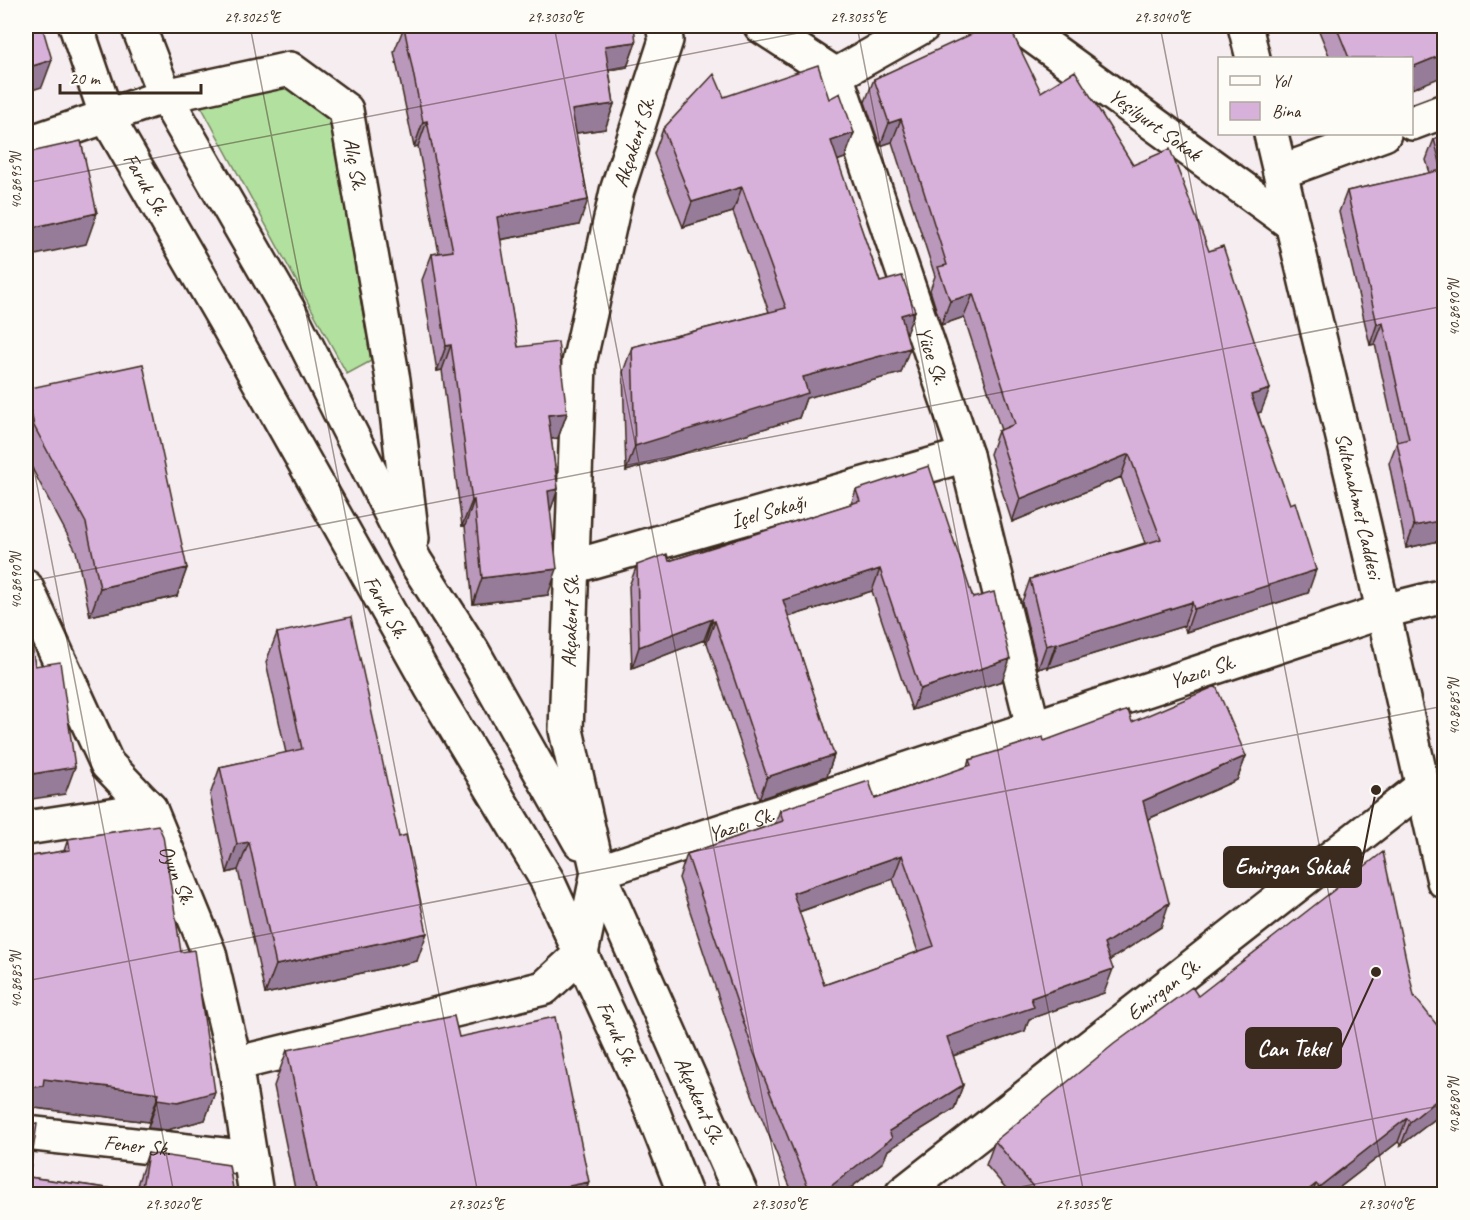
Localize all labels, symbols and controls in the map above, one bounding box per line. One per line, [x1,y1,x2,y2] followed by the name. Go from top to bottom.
[224,8,282,27] text: 29.3025°E
[527,8,585,27] text: 29.3030°E
[830,8,888,27] text: 29.3035°E
[1134,8,1192,27] text: 29.3040°E
[60,57,201,95] scale bar
[1218,57,1413,135] legend
[69,67,102,89] text: 20 m
[1272,70,1292,92] text: Yol
[1104,83,1207,168] street label: Yeşilyurt Sokak
[607,93,661,190] street label: Akçakent Sk.
[1272,100,1302,122] text: Bina
[338,136,373,193] street label: Alıç Sk.
[118,148,175,221] street label: Faruk Sk.
[7,150,26,209] text: 40.8695°N
[1445,277,1464,336] text: 40.8690°N
[910,323,954,389] street label: Yüce Sk.
[1329,430,1389,584] street label: Sultanahmet Caddesi
[728,488,810,534] street label: İçel Sokağı
[7,550,26,609] text: 40.8690°N
[358,571,414,644] street label: Faruk Sk.
[555,573,585,668] street label: Akçakent Sk.
[1166,648,1239,694] street label: Yazıcı Sk.
[1445,676,1464,735] text: 40.8685°N
[705,801,778,847] street label: Yazıcı Sk.
[153,841,201,909] street label: Oyun Sk.
[1224,847,1361,887] callout: Emirgan Sokak
[1235,853,1351,881] text: Emirgan Sokak
[7,949,26,1008] text: 40.8685°N
[1121,952,1206,1026] street label: Emirgan Sk.
[591,997,644,1071] street label: Faruk Sk.
[1246,1028,1341,1068] callout: Can Tekel
[1257,1035,1333,1063] text: Can Tekel
[669,1053,731,1149] street label: Akçakent Sk.
[1445,1075,1464,1134] text: 40.8680°N
[103,1129,173,1162] street label: Fener Sk.
[145,1195,203,1214] text: 29.3020°E
[448,1195,506,1214] text: 29.3025°E
[751,1195,809,1214] text: 29.3030°E
[1055,1195,1113,1214] text: 29.3035°E
[1358,1195,1416,1214] text: 29.3040°E

